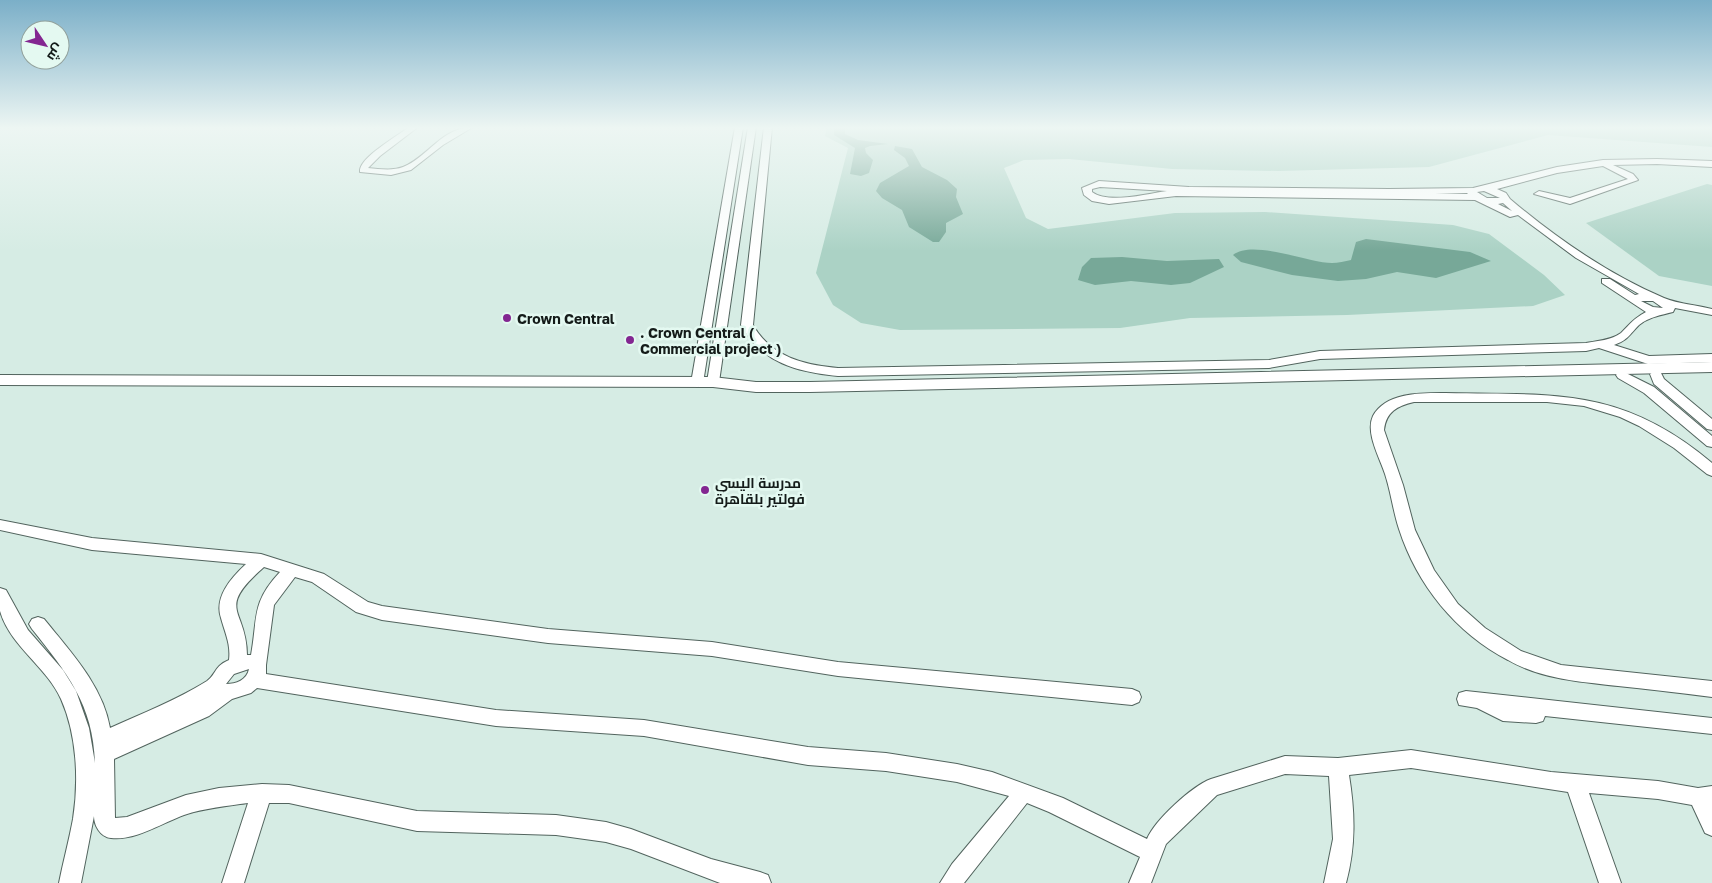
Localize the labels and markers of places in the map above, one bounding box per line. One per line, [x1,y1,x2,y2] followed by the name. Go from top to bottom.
[517,310,615,327] place label: Crown Central
[501,312,513,324] marker: Crown Central
[640,324,781,357] place label: . Crown Central ( Commercial project )
[624,334,636,346] marker: . Crown Central ( Commercial project )
[715,474,805,508] place label: مدرسة اليسي فولتير بلقاهرة
[699,484,711,496] marker: مدرسة اليسي فولتير بلقاهرة

